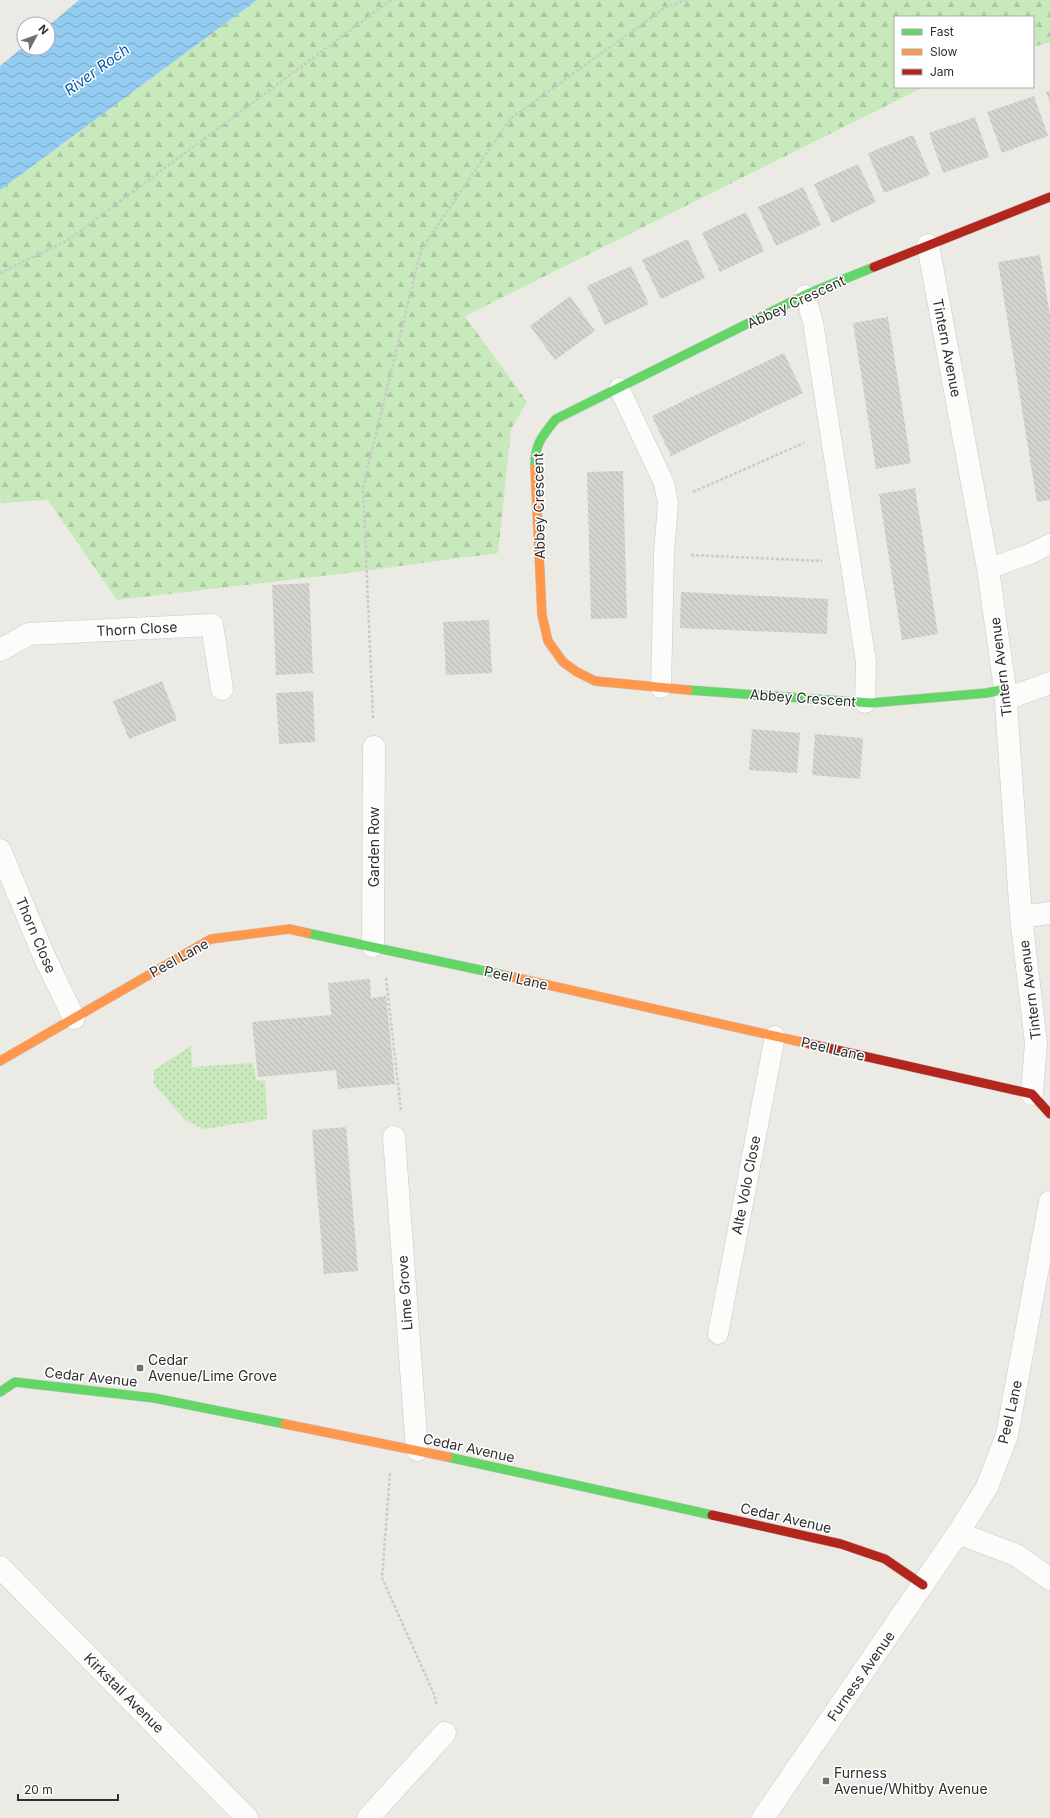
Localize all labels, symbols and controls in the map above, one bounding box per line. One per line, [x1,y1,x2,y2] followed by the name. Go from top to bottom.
[16,16,56,56] north arrow
[894,16,1034,88] legend
[36,22,52,37] text: N
[930,24,954,39] text: Fast
[60,40,133,100] water label: River Roch
[930,44,958,59] text: Slow
[930,64,954,79] text: Jam
[744,271,848,332] street label: Abbey Crescent
[930,297,965,399] street label: Tintern Avenue
[529,452,548,559] street label: Abbey Crescent
[986,616,1015,718] street label: Tintern Avenue
[96,618,178,639] street label: Thorn Close
[749,685,857,710] street label: Abbey Crescent
[365,807,382,887] street label: Garden Row
[13,894,60,975] street label: Thorn Close
[146,934,211,981] street label: Peel Lane
[1015,939,1044,1041] street label: Tintern Avenue
[483,962,550,993] street label: Peel Lane
[800,1033,867,1064] street label: Peel Lane
[728,1134,763,1236] street label: Alte Volo Close
[393,1255,416,1331] street label: Lime Grove
[148,1351,277,1384] place label: Cedar Avenue/Lime Grove
[44,1363,138,1390] street label: Cedar Avenue
[135,1363,145,1373] marker: Cedar Avenue/Lime Grove
[994,1378,1025,1445] street label: Peel Lane
[422,1430,516,1466] street label: Cedar Avenue
[739,1499,833,1536] street label: Cedar Avenue
[823,1627,898,1724] street label: Furness Avenue
[81,1649,168,1736] street label: Kirkstall Avenue
[834,1764,988,1797] place label: Furness Avenue/Whitby Avenue
[18,1776,118,1802] scale bar
[821,1776,831,1786] marker: Furness Avenue/Whitby Avenue
[24,1782,53,1797] text: 20 m

